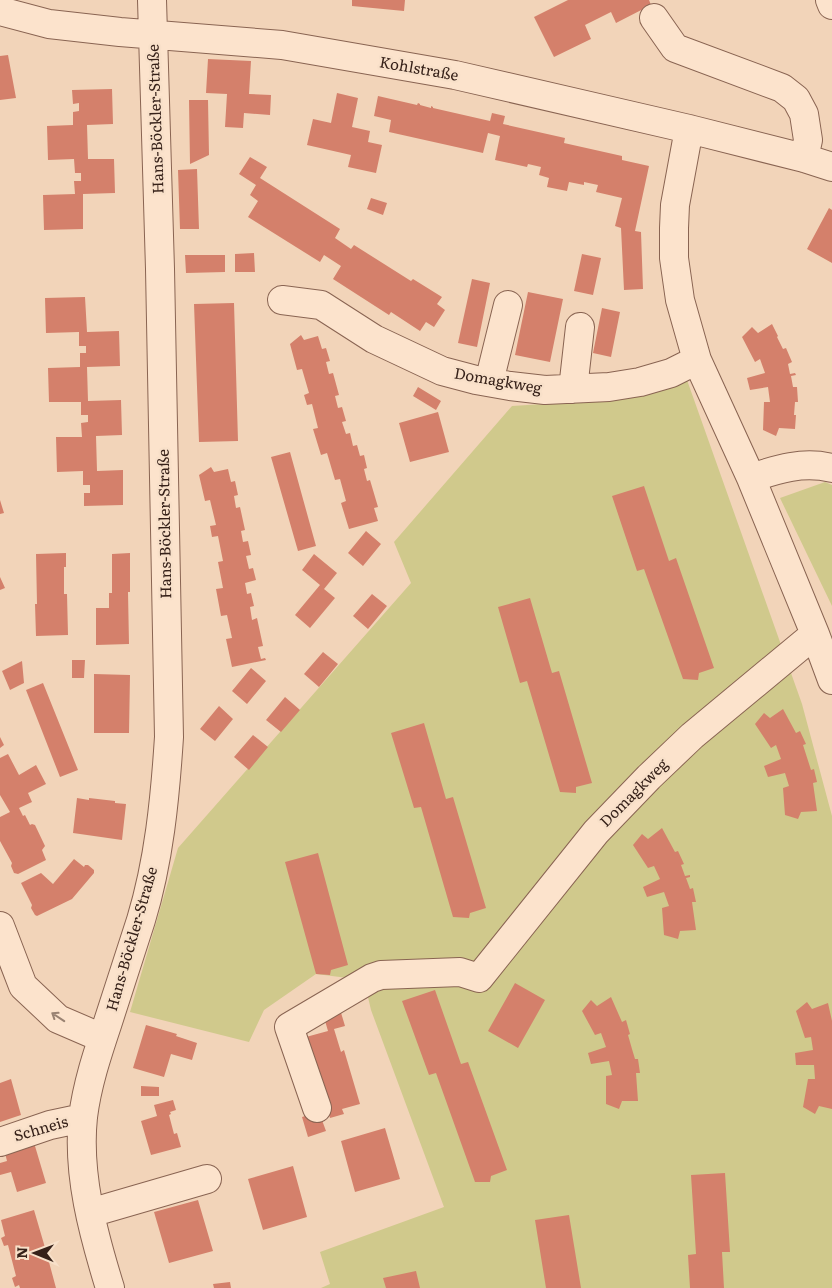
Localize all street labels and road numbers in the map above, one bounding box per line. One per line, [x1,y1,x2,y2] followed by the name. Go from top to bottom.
[140,44,169,194] street label: Hans-Böckler-Straße
[378,49,461,86] street label: Kohlstraße
[453,360,545,399] street label: Domagkweg
[151,449,176,599] street label: Hans-Böckler-Straße
[593,752,673,831] street label: Domagkweg
[99,863,162,1014] street label: Hans-Böckler-Straße
[11,1109,71,1146] street label: Schneis

